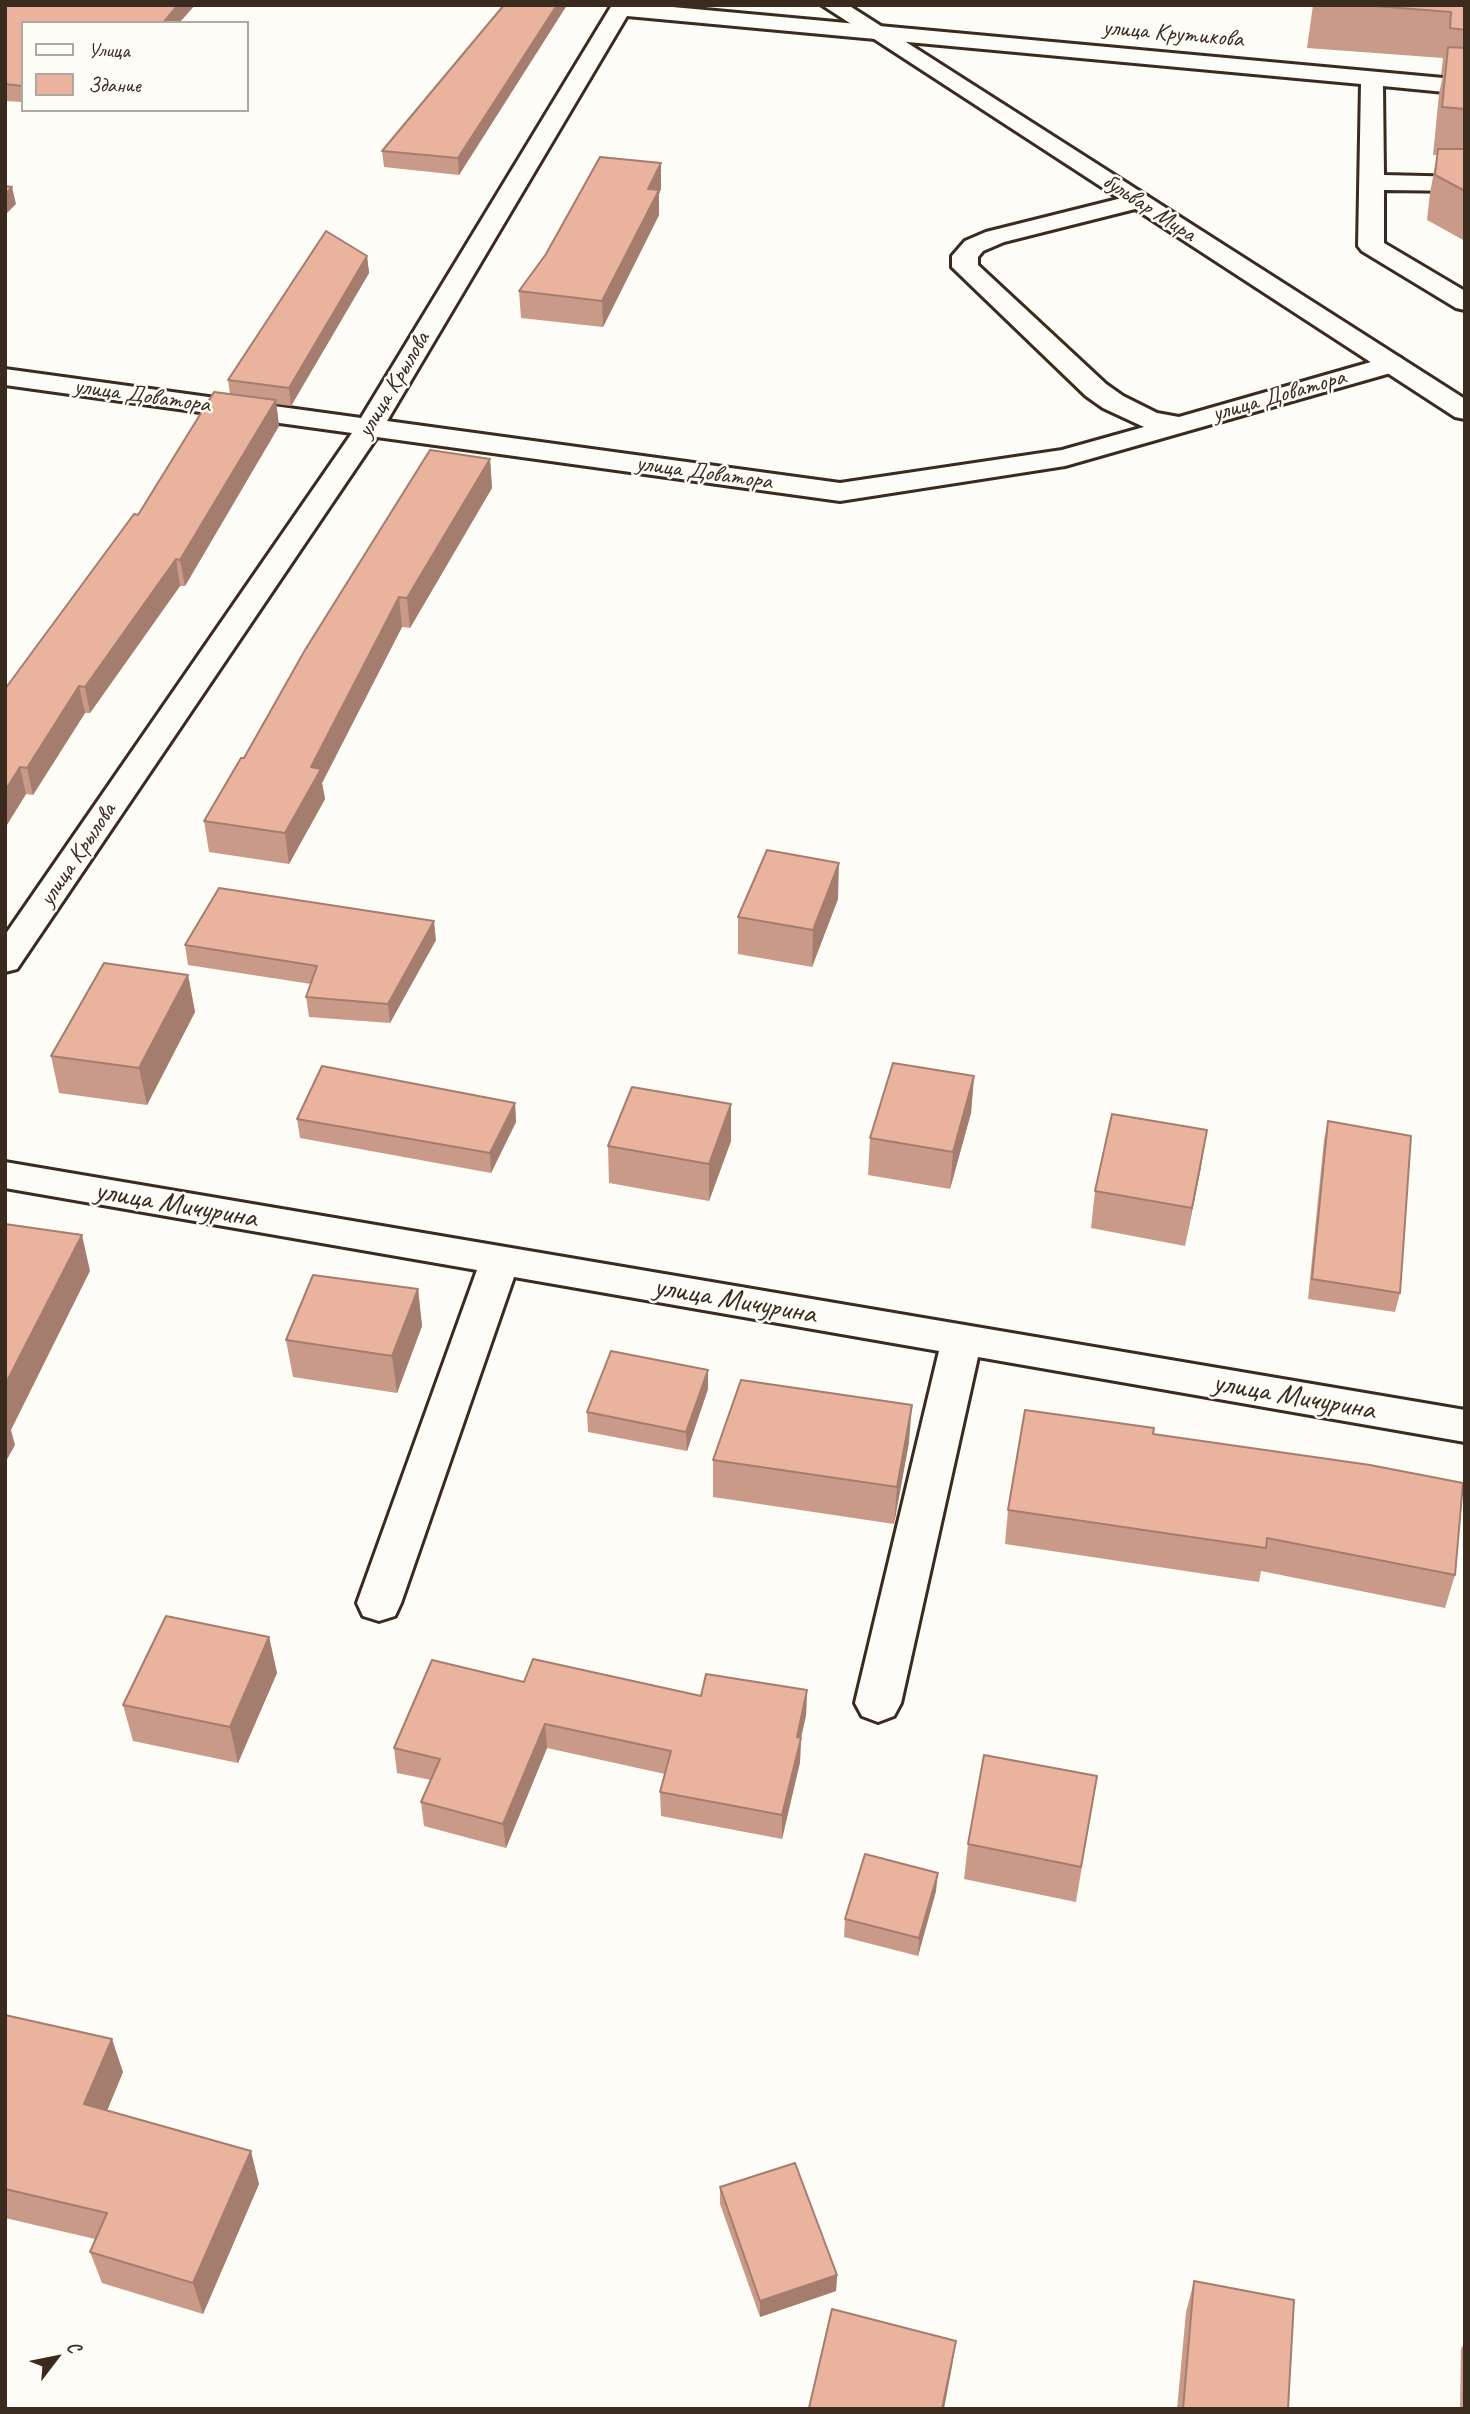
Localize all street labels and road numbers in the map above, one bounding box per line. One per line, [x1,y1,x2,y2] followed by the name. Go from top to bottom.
[1102,14,1244,54] street label: улица Крутикова
[1097,167,1201,249] street label: бульвар Мира
[351,327,437,443] street label: улица Крылова
[1209,363,1349,429] street label: улица Доватора
[72,372,212,420] street label: улица Доватора
[634,449,774,497] street label: улица Доватора
[33,798,123,912] street label: улица Крылова
[92,1173,260,1237] street label: улица Мичурина
[651,1269,819,1333] street label: улица Мичурина
[1210,1365,1378,1429] street label: улица Мичурина

